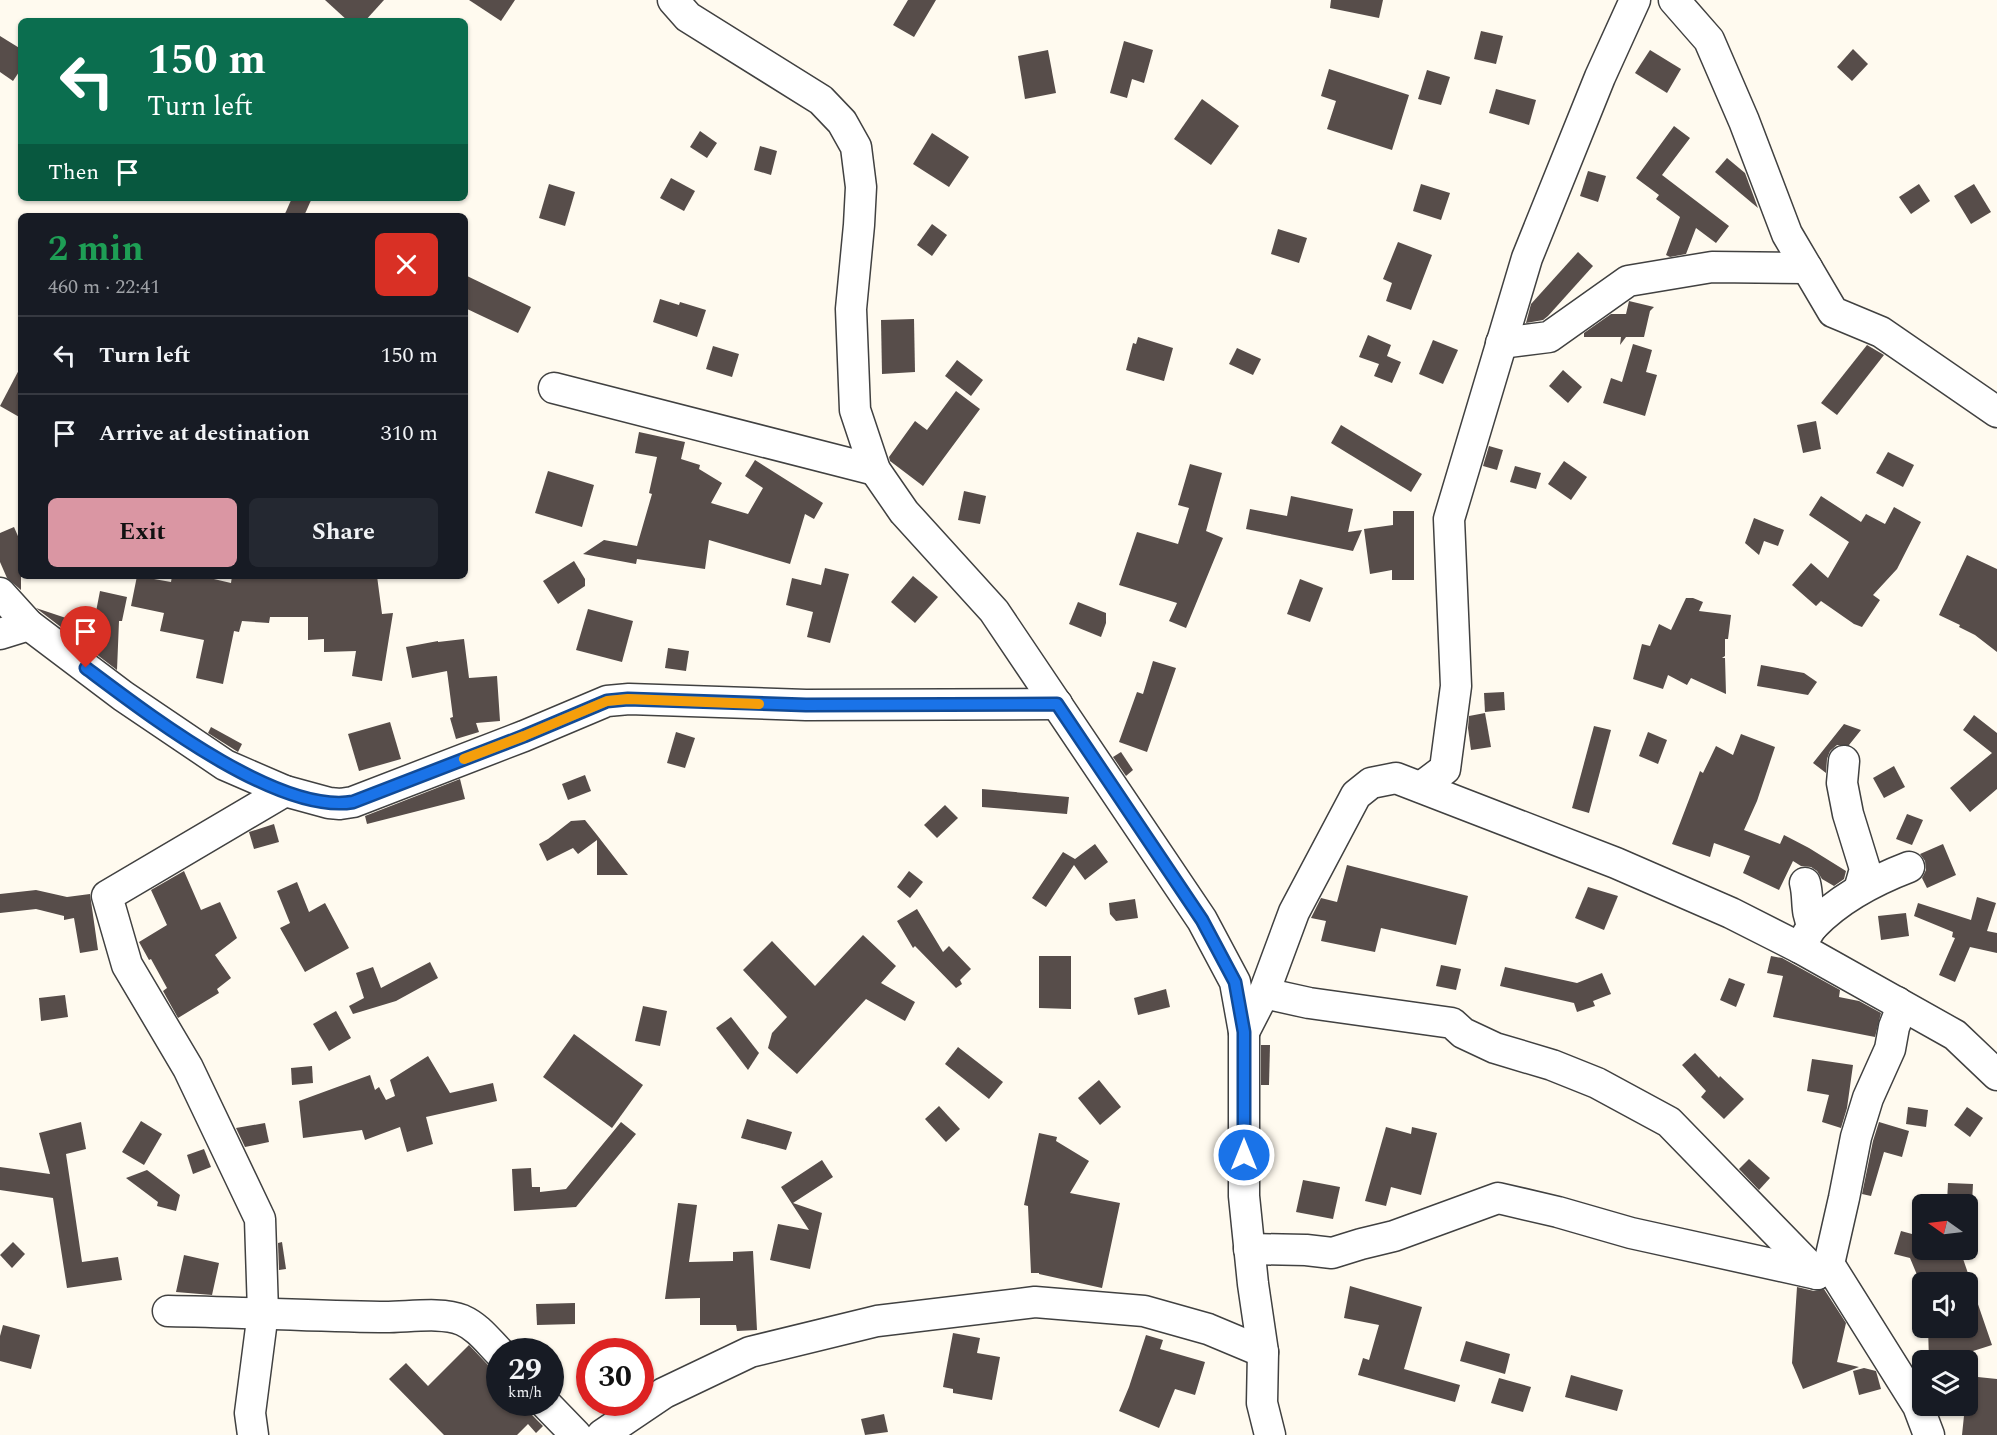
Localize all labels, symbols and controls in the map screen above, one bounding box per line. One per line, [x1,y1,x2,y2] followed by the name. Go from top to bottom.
[147,29,266,92] text: 150 m
[48,42,126,120] icon: left
[147,86,253,128] text: Turn left
[48,156,99,189] text: Then
[111,156,144,189] icon: arrive
[48,222,144,277] text: 2 min
[375,233,438,296] button: close
[48,272,160,302] text: 460 m · 22:41
[48,339,81,372] icon: left
[99,339,191,372] text: Turn left
[381,339,438,372] text: 150 m
[48,417,81,450] icon: arrive
[99,417,310,450] text: Arrive at destination
[381,417,438,450] text: 310 m
[48,498,237,567] button: Exit
[249,498,438,567] button: Share
[60,606,111,668] pin
[69,615,102,648] icon: arrive
[1212,1123,1276,1187] position arrow
[1912,1194,1978,1260] north arrow
[1912,1194,1978,1416] map controls
[1912,1272,1978,1338] button: sound
[576,1338,654,1416] speed limit sign: 30
[508,1347,542,1393] text: 29
[1912,1350,1978,1416] button: layers
[508,1381,542,1404] text: km/h

